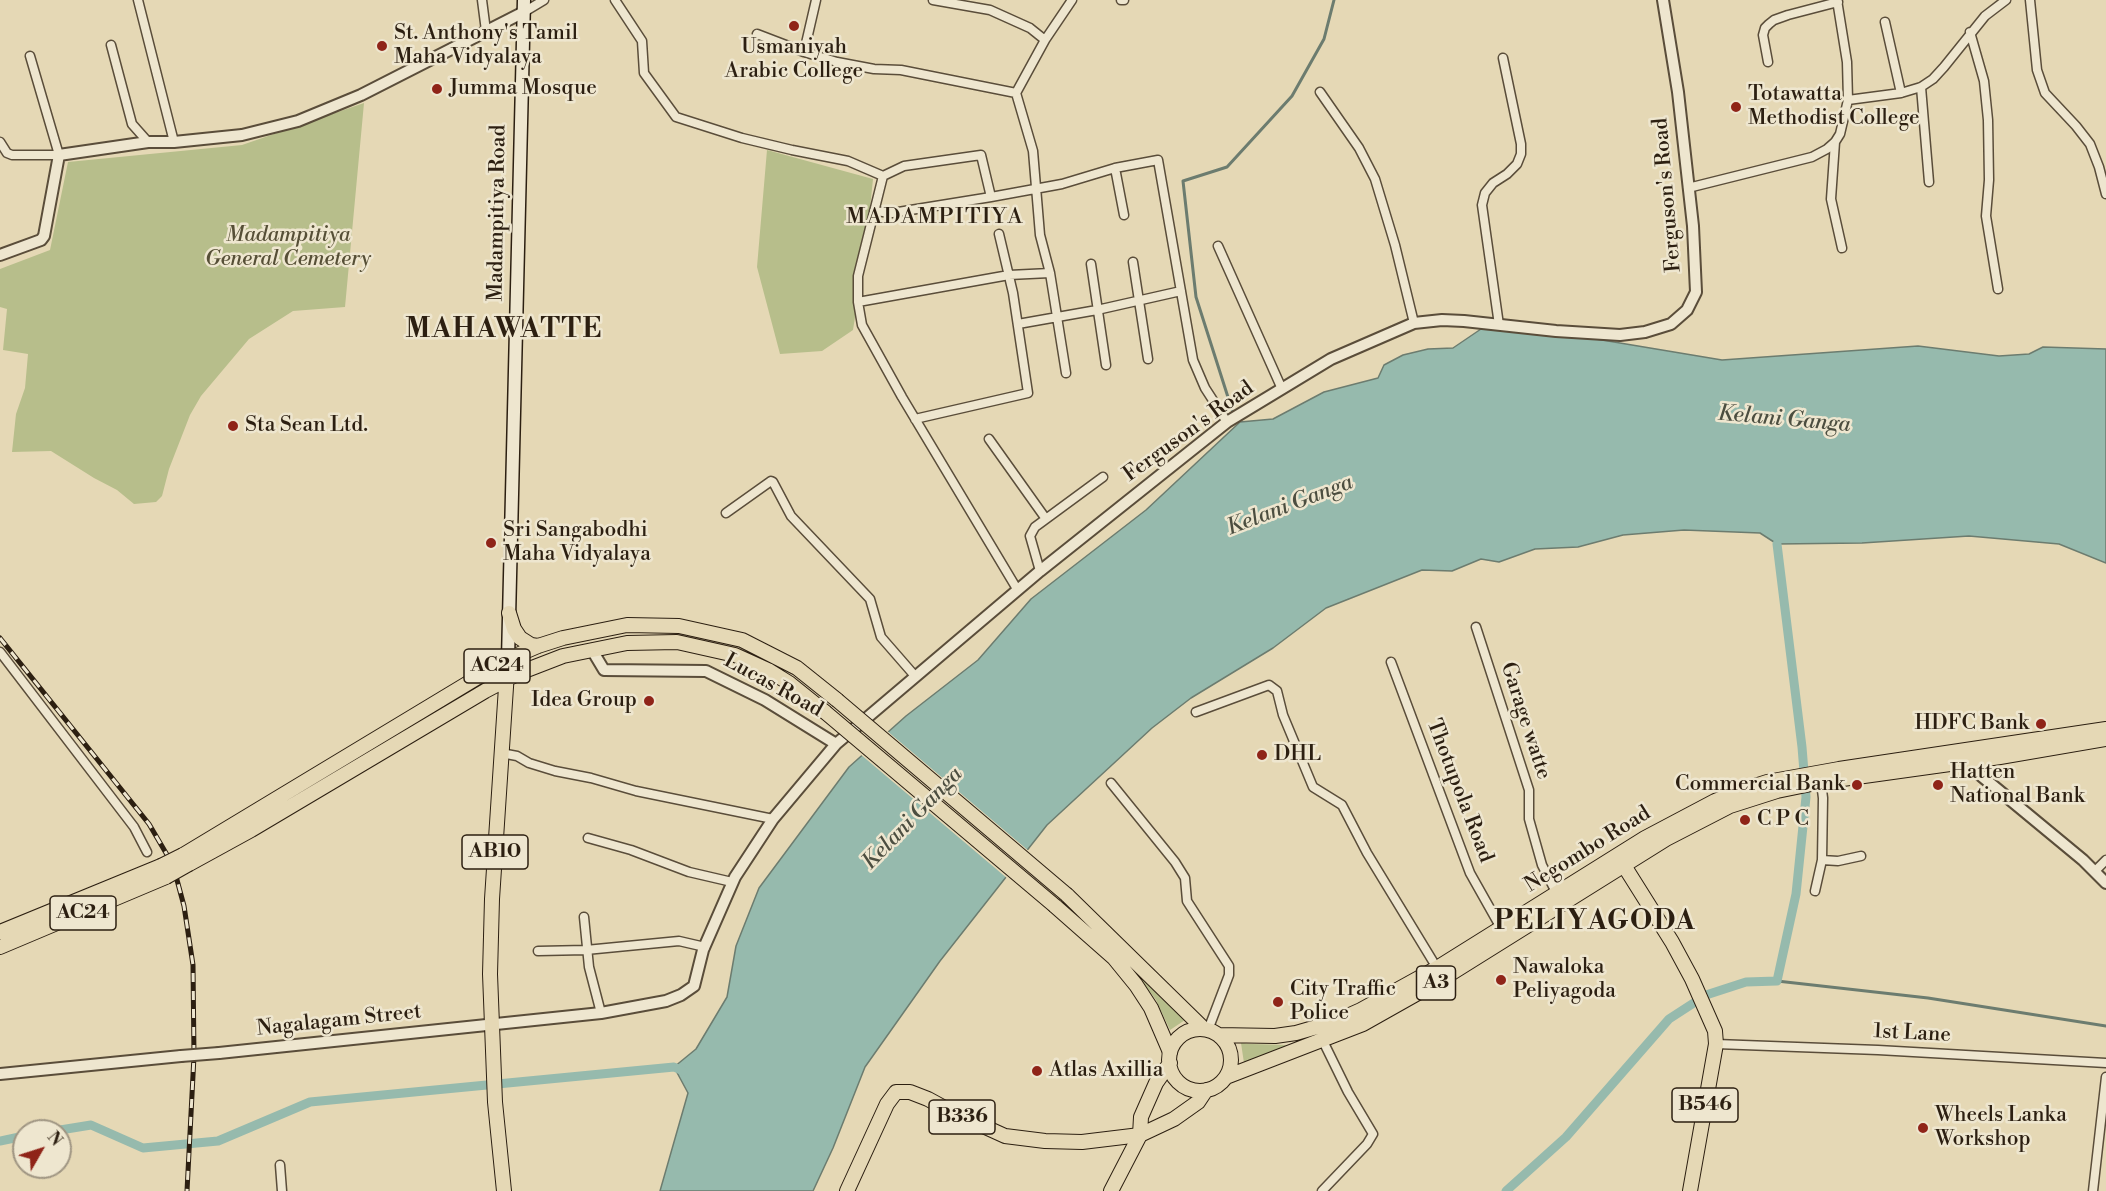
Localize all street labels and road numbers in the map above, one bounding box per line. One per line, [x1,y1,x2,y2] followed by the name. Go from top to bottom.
[1649,117,1687,273] street label: Ferguson's Road
[484,124,512,302] street label: Madampitiya Road
[1119,376,1259,488] street label: Ferguson's Road
[719,648,827,724] street label: Lucas Road
[464,649,530,683] road number: AC24
[1494,659,1556,783] street label: Garage watte
[1420,716,1498,866] street label: Thotupola Road
[1520,801,1656,899] street label: Negombo Road
[462,835,528,869] road number: AB10
[50,896,116,930] road number: AC24
[1416,966,1456,1000] road number: A3
[255,1000,423,1042] street label: Nagalagam Street
[1872,1019,1952,1049] street label: 1st Lane
[1672,1088,1738,1122] road number: B546
[929,1100,995,1134] road number: B336

